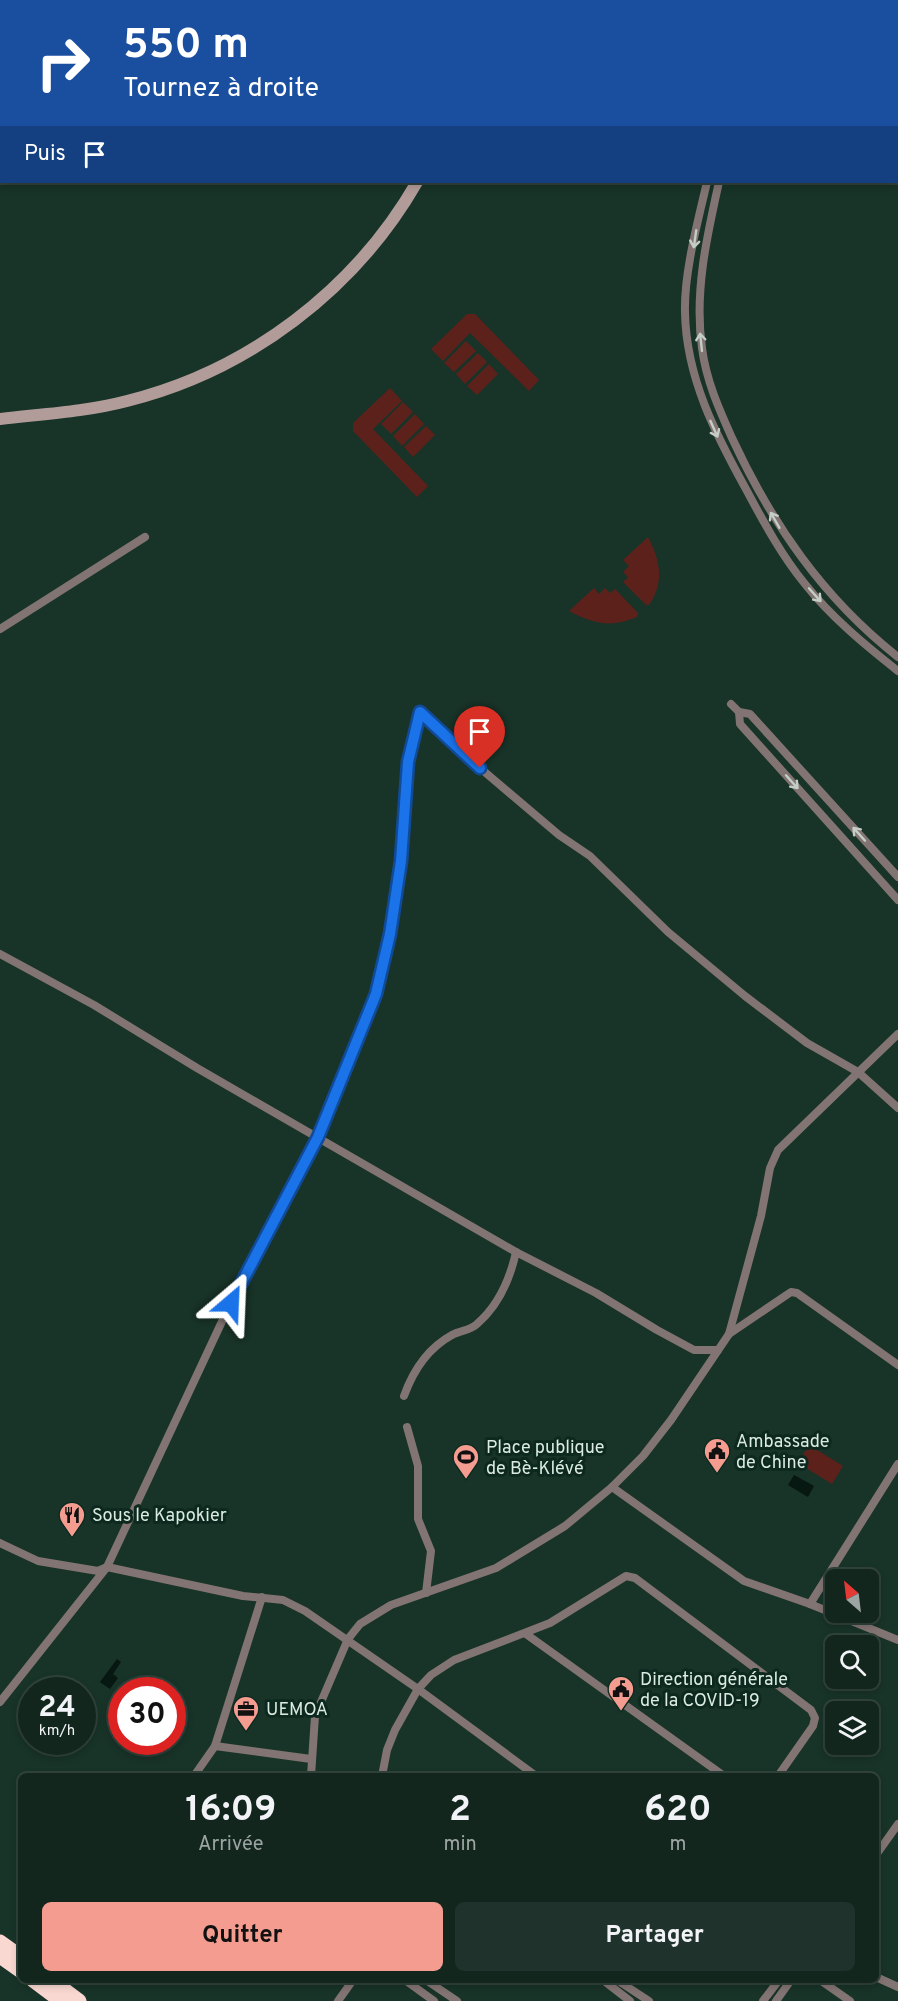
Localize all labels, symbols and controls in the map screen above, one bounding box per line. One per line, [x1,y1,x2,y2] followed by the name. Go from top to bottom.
[123,20,249,73] text: 550 m
[24,24,102,102] icon: right
[123,72,319,106] text: Tournez à droite
[78,138,111,171] icon: arrive
[24,141,66,168] text: Puis
[689,228,700,248] one-way arrow
[695,332,706,352] one-way arrow
[709,419,720,437] one-way arrow
[769,512,781,529] one-way arrow
[808,587,822,602] one-way arrow
[454,706,505,768] pin
[463,715,496,748] icon: arrive
[785,775,799,790] one-way arrow
[852,826,866,841] one-way arrow
[199,1271,263,1335] position arrow
[736,1431,830,1475] place label: Ambassade de Chine
[702,1436,732,1474] public building icon: Ambassade de Chine
[486,1437,604,1481] place label: Place publique de Bè-Klévé
[451,1442,481,1480] sports icon: Place publique de Bè-Klévé
[57,1500,87,1538] restaurant icon: Sous le Kapokier
[92,1505,227,1528] place label: Sous le Kapokier
[825,1569,879,1623] north arrow
[825,1569,879,1755] map controls
[825,1635,879,1689] button: search
[640,1669,788,1713] place label: Direction générale de la COVID-19
[606,1674,636,1712] public building icon: Direction générale de la COVID-19
[108,1677,186,1755] speed limit sign: 30
[38,1690,76,1727] text: 24
[231,1694,261,1732] office icon: UEMOA
[266,1699,328,1722] place label: UEMOA
[825,1701,879,1755] button: layers
[39,1722,75,1741] text: km/h
[185,1788,276,1834] text: 16:09
[449,1788,471,1834] text: 2
[644,1788,712,1834] text: 620
[198,1832,264,1858] text: Arrivée
[443,1832,477,1858] text: min
[669,1832,686,1858] text: m
[42,1902,443,1971] button: Quitter
[455,1902,855,1971] button: Partager

